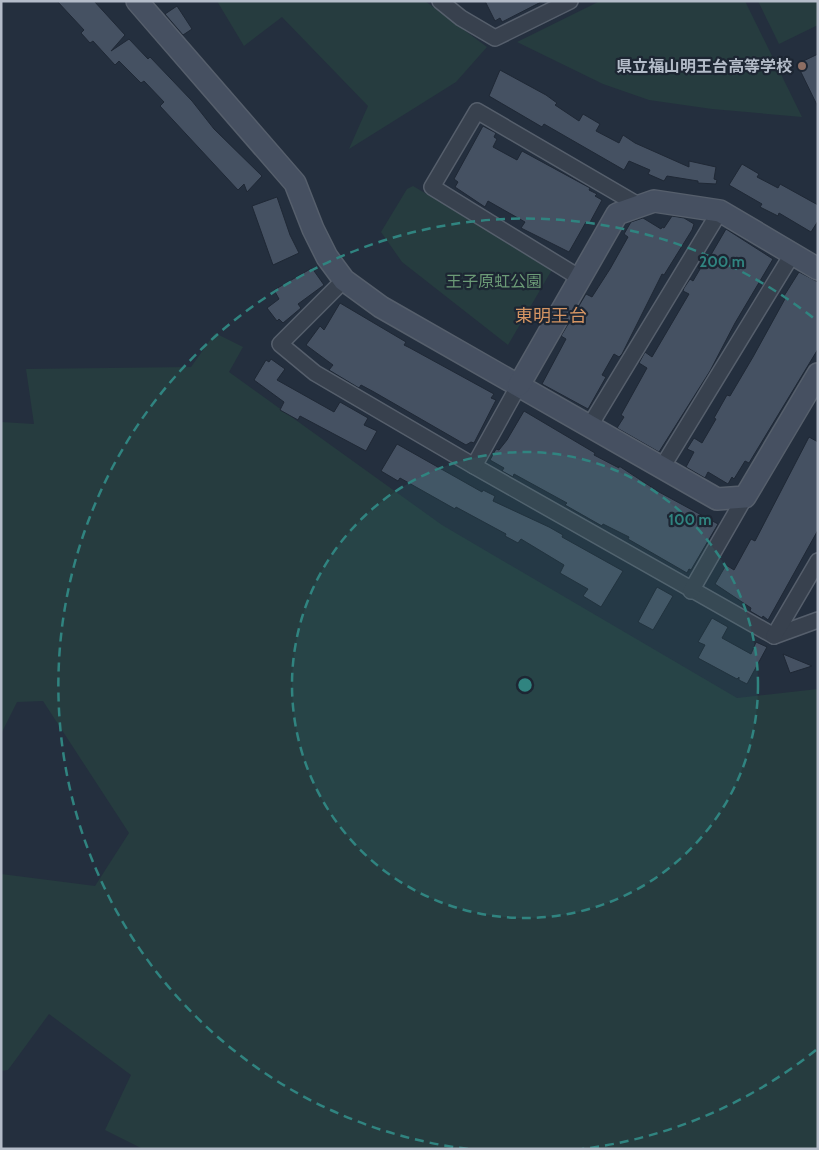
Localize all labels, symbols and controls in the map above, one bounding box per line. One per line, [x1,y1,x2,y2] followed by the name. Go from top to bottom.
[616,57,792,76] place label: 県立福山明王台高等学校
[796,60,808,72] marker: 県立福山明王台高等学校
[699,253,745,271] text: 200 m
[446,272,542,291] park label: 王子原虹公園
[515,305,587,327] district label: 東明王台
[668,511,712,529] text: 100 m
[516,676,534,694] centre of rings

